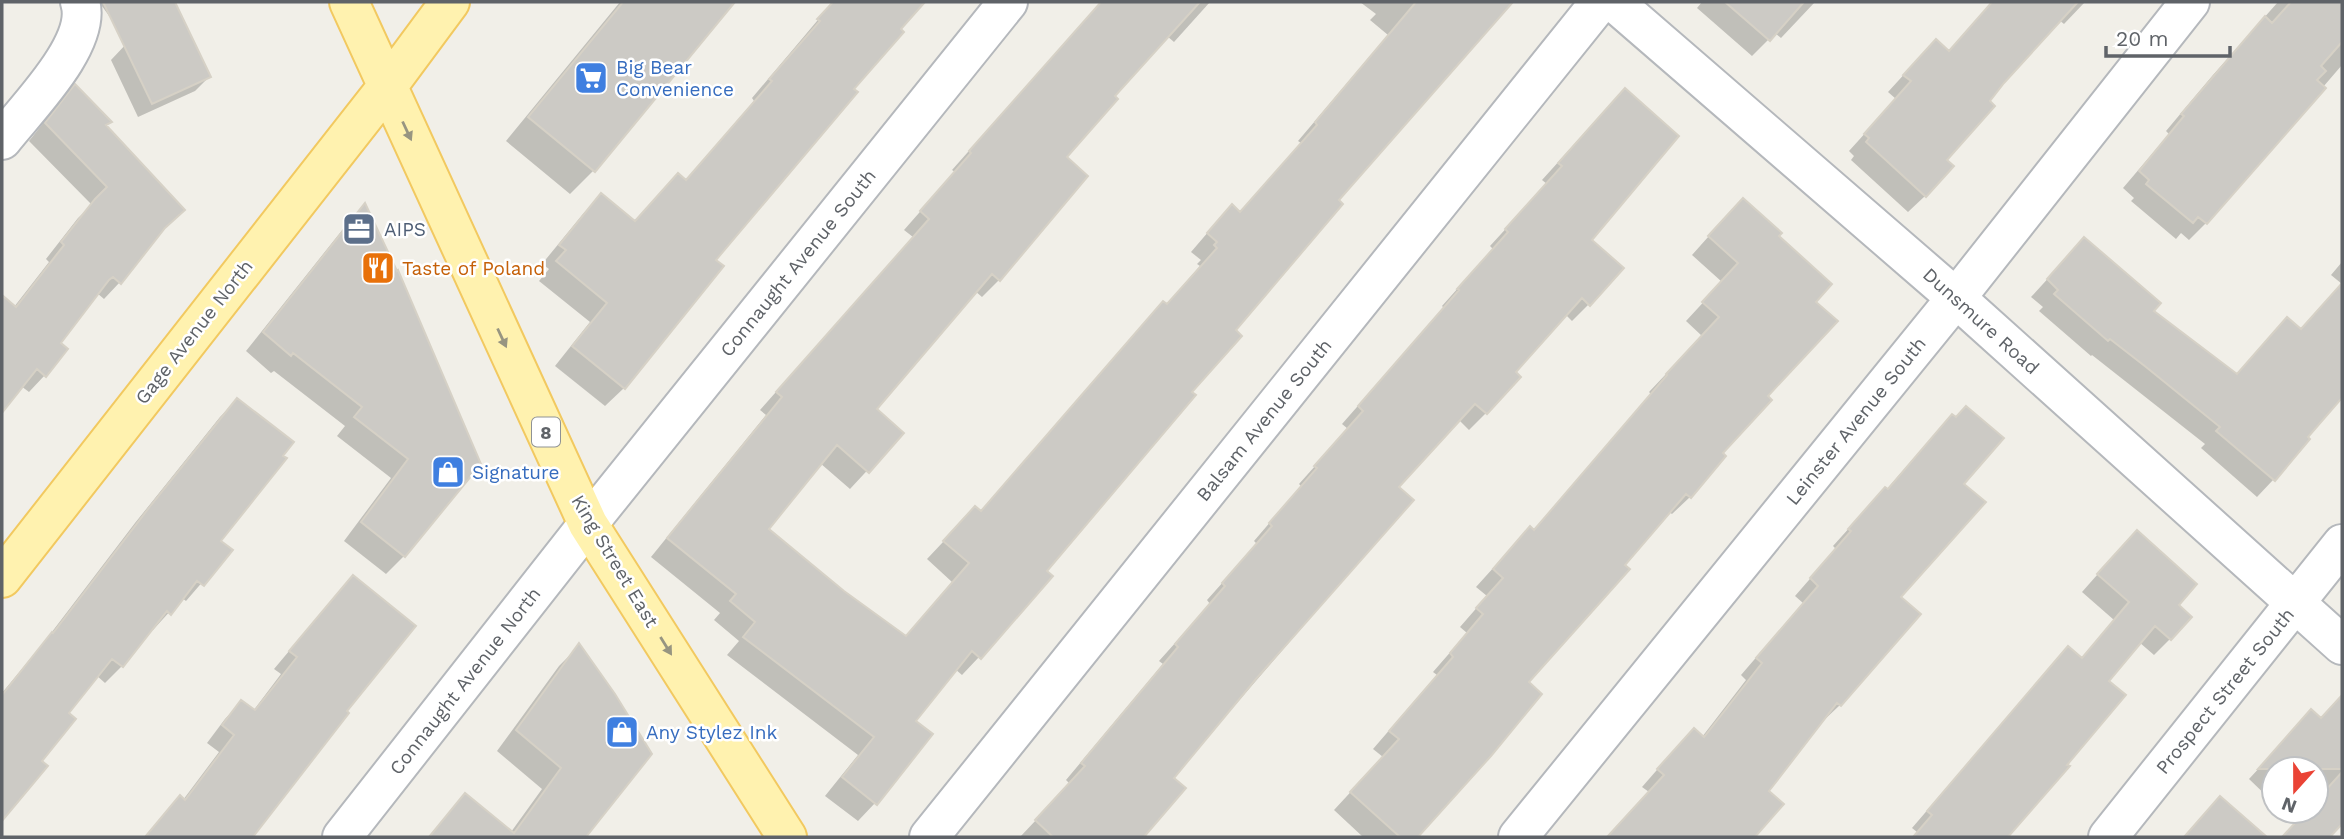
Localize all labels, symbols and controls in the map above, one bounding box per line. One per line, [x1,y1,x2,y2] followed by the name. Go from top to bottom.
[2106,14,2230,58] scale bar
[2116,26,2168,51] text: 20 m
[616,56,734,101] place label: Big Bear Convenience
[572,59,610,97] supermarket icon: Big Bear Convenience
[401,121,413,141] one-way arrow
[715,165,881,361] street label: Connaught Avenue South
[340,210,378,248] office icon: AIPS
[384,218,426,241] place label: AIPS
[359,249,397,287] restaurant icon: Taste of Poland
[130,255,258,409] street label: Gage Avenue North
[402,257,545,280] place label: Taste of Poland
[1918,263,2044,379] street label: Dunsmure Road
[497,327,508,348] one-way arrow
[1781,332,1931,510] street label: Leinster Avenue South
[1191,334,1337,506] street label: Balsam Avenue South
[532,418,560,446] road number: 8
[429,453,467,491] shop icon: Signature
[472,461,559,484] place label: Signature
[566,491,664,631] street label: King Street East
[385,583,545,779] street label: Connaught Avenue North
[2151,603,2299,779] street label: Prospect Street South
[659,636,672,656] one-way arrow
[603,713,641,751] shop icon: Any Stylez Ink
[646,721,777,744] place label: Any Stylez Ink
[2260,755,2330,825] north arrow
[2278,792,2300,819] text: N

